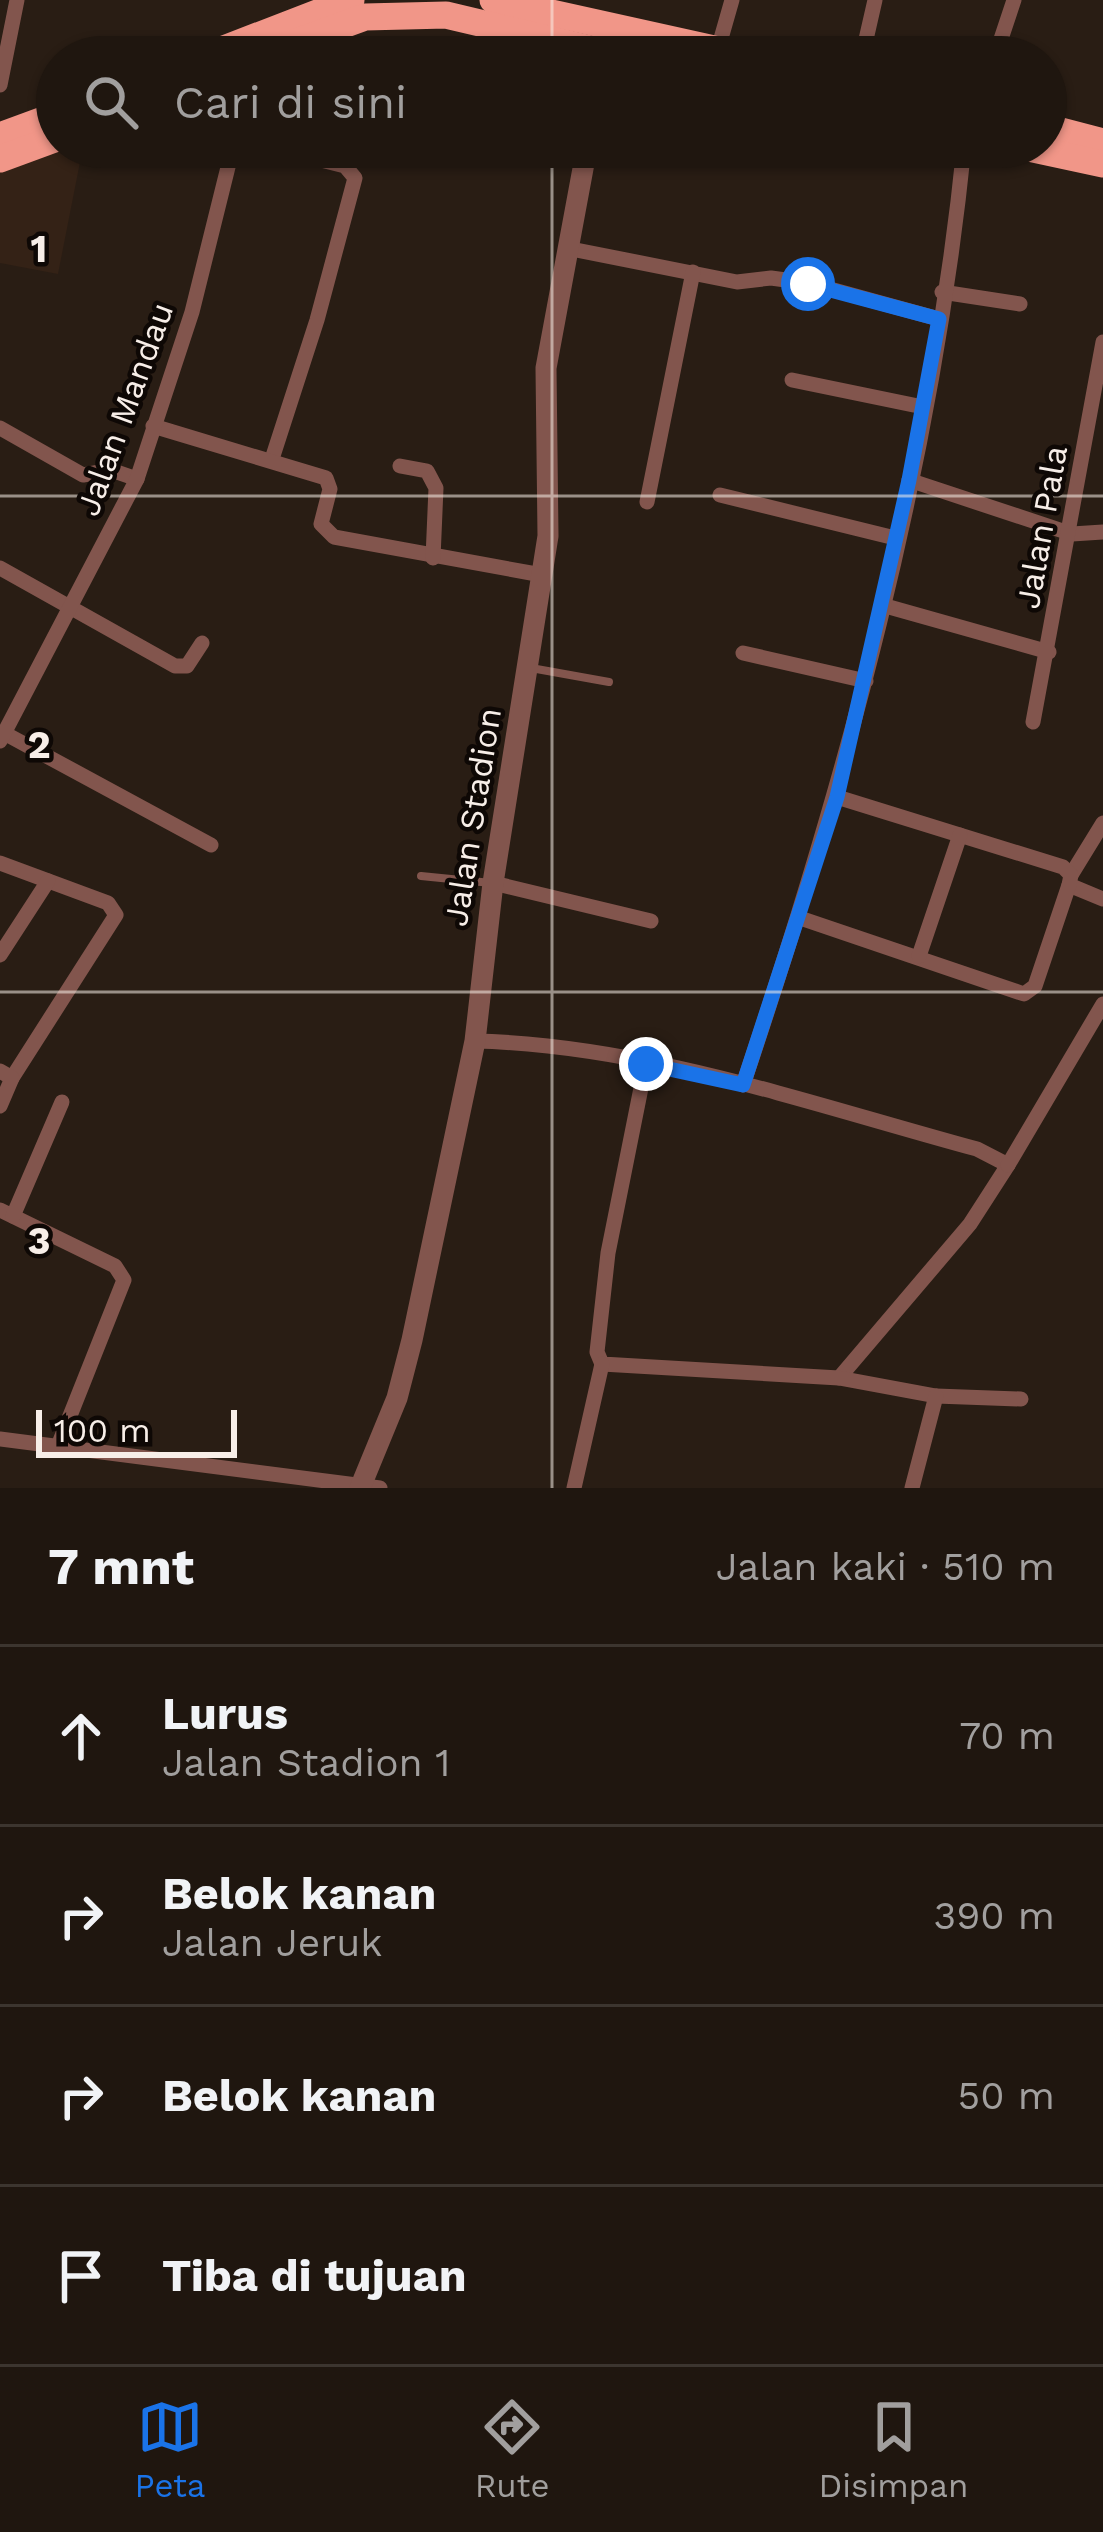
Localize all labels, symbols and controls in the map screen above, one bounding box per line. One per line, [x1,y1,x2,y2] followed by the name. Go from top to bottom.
[36,36,1067,168] search box
[78,69,144,135] icon: search
[174,76,407,129] text: Cari di sini
[31,226,47,271] text: 1
[781,257,835,311] route start
[68,297,181,521] street label: Jalan Mandau
[1008,443,1075,612] street label: Jalan Pala
[436,705,509,929] street label: Jalan Stadion
[27,722,51,767] text: 2
[619,1037,673,1091] route end
[27,1218,51,1263] text: 3
[36,1404,237,1457] scale bar
[54,1411,151,1450] text: 100 m
[48,1537,194,1596] text: 7 mnt
[716,1544,1055,1589] text: Jalan kaki · 510 m
[162,1687,288,1740] text: Lurus
[48,1703,114,1769] icon: ahead
[959,1713,1055,1758] text: 70 m
[162,1740,450,1785] text: Jalan Stadion 1
[162,1867,436,1920] text: Belok kanan
[48,1883,114,1949] icon: right
[933,1893,1055,1938] text: 390 m
[162,1920,382,1965] text: Jalan Jeruk
[48,2063,114,2129] icon: right
[162,2069,436,2122] text: Belok kanan
[958,2073,1055,2118] text: 50 m
[48,2243,114,2309] icon: arrive
[162,2249,467,2302] text: Tiba di tujuan
[135,2394,205,2505] tab: Peta
[475,2394,549,2505] tab: Rute
[819,2394,968,2505] tab: Disimpan

